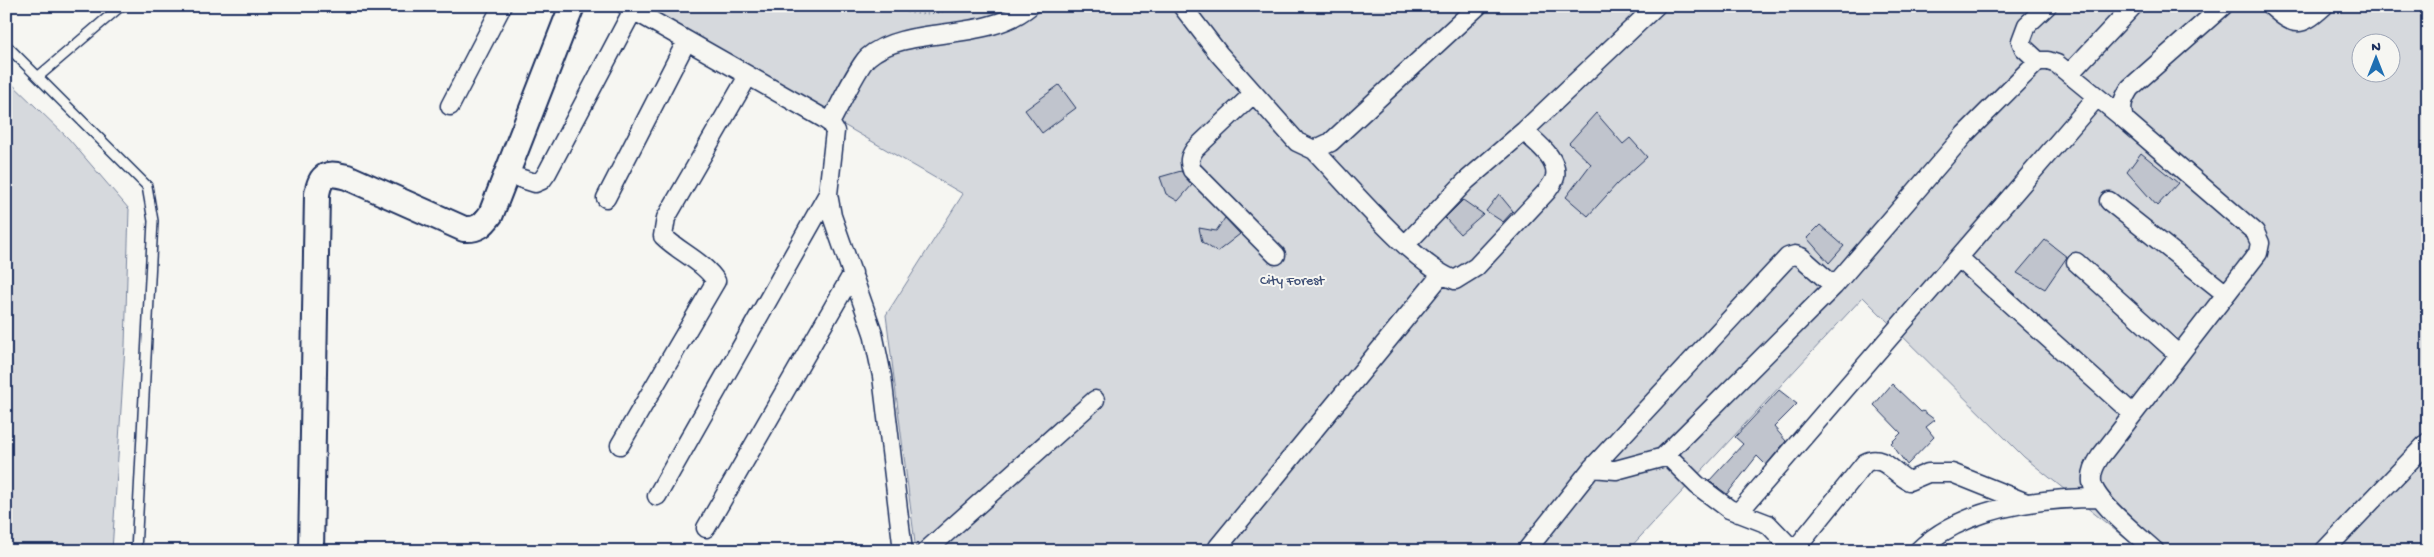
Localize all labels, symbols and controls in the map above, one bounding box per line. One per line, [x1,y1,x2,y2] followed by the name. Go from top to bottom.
[2352,32,2402,82] north arrow
[2371,39,2381,56] text: N
[1260,273,1325,290] park label: City Forest

